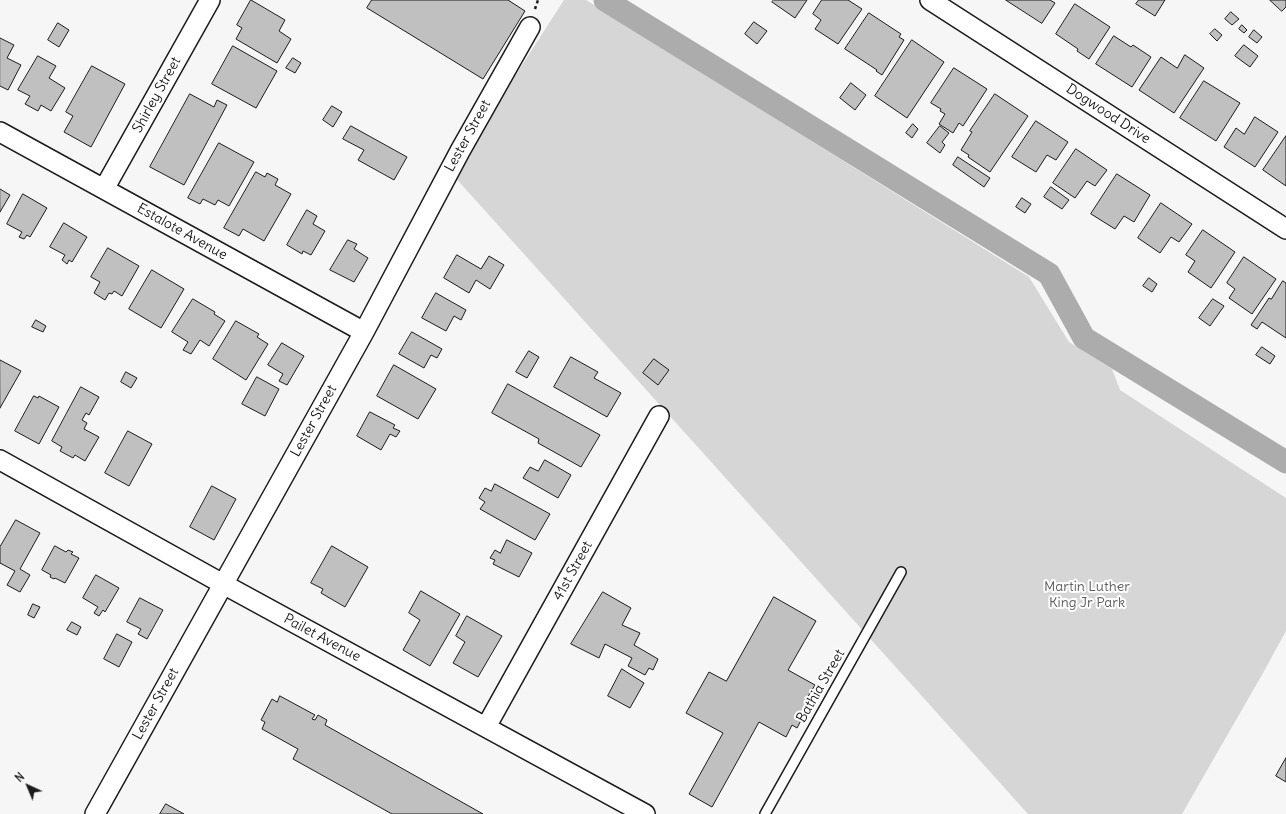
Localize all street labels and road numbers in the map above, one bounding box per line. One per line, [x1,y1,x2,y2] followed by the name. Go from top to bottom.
[129,54,185,136] street label: Shirley Street
[1063,81,1153,147] street label: Dogwood Drive
[441,97,495,175] street label: Lester Street
[134,200,230,264] street label: Estalote Avenue
[287,382,341,460] street label: Lester Street
[550,538,596,604] street label: 41st Street
[281,611,363,665] street label: Pailet Avenue
[793,646,849,726] street label: Bathia Street
[129,665,183,743] street label: Lester Street

